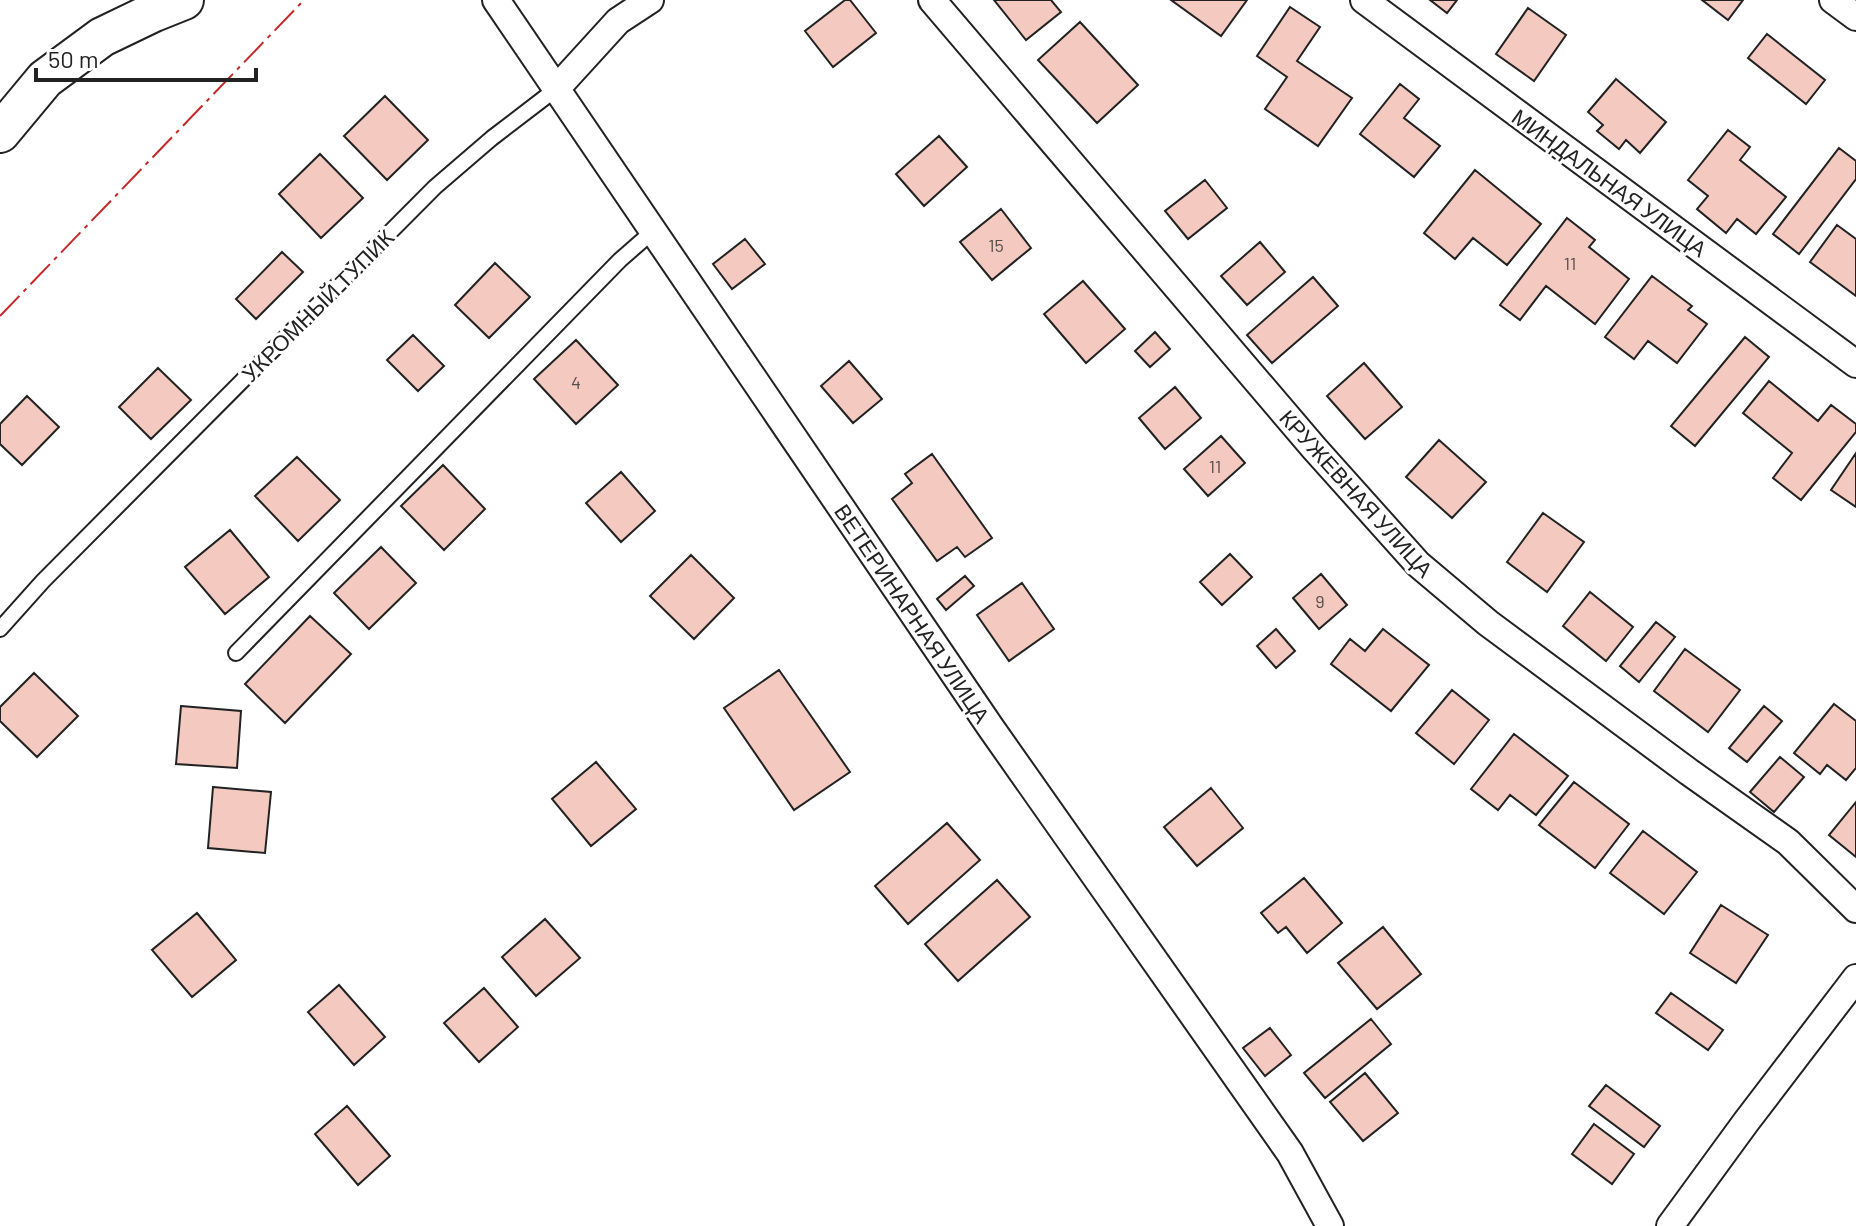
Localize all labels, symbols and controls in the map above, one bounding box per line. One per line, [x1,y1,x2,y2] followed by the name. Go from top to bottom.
[36,32,256,82] scale bar
[48,44,99,73] text: 50 m
[1507,103,1713,262] street label: МИНДАЛЬНАЯ УЛИЦА
[236,224,398,386] street label: УКРОМНЫЙ ТУПИК
[988,234,1004,256] house number: 15
[1564,252,1576,274] house number: 11
[571,371,581,393] house number: 4
[1274,404,1439,583] street label: КРУЖЕВНАЯ УЛИЦА
[1209,455,1221,477] house number: 11
[829,499,996,728] street label: ВЕТЕРИНАРНАЯ УЛИЦА
[1315,590,1325,612] house number: 9

